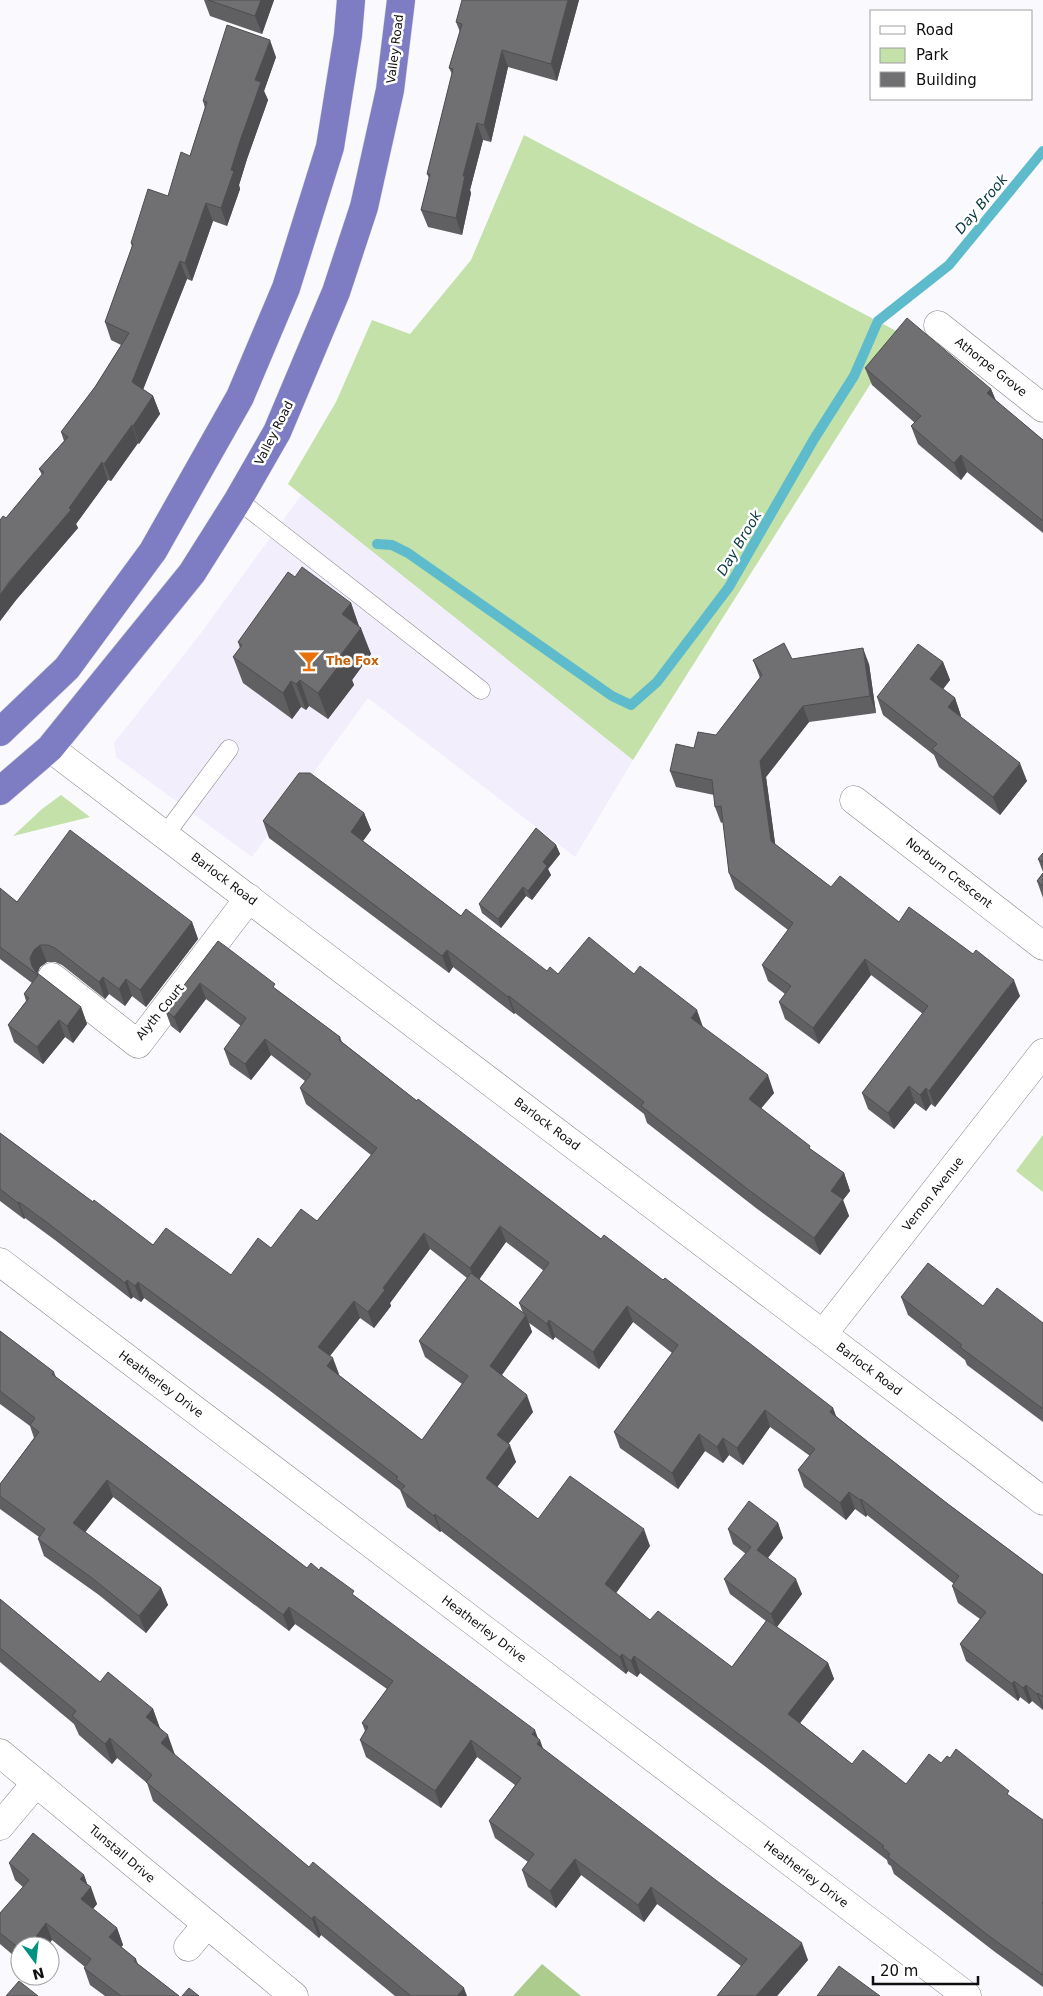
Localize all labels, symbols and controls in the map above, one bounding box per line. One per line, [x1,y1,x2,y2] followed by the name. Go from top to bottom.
[870,10,1033,100] legend
[384,14,406,84] street label: Valley Road
[916,21,954,39] text: Road
[916,46,949,64] text: Park
[916,71,977,89] text: Building
[952,170,1011,237] water label: Day Brook
[952,335,1030,399] street label: Athorpe Grove
[252,399,296,467] street label: Valley Road
[713,507,765,578] water label: Day Brook
[296,648,322,674] bar icon: The Fox
[326,654,379,668] place label: The Fox
[903,835,995,911] street label: Norburn Crescent
[188,850,260,908] street label: Barlock Road
[133,981,187,1043] street label: Alyth Court
[511,1095,583,1153] street label: Barlock Road
[900,1154,966,1234] street label: Vernon Avenue
[833,1340,905,1398] street label: Barlock Road
[116,1348,206,1420] street label: Heatherley Drive
[439,1593,529,1665] street label: Heatherley Drive
[86,1822,158,1886] street label: Tunstall Drive
[761,1838,851,1910] street label: Heatherley Drive
[10,1936,60,1986] north arrow
[873,1954,978,1986] scale bar
[880,1962,918,1980] text: 20 m
[31,1964,46,1983] text: N

